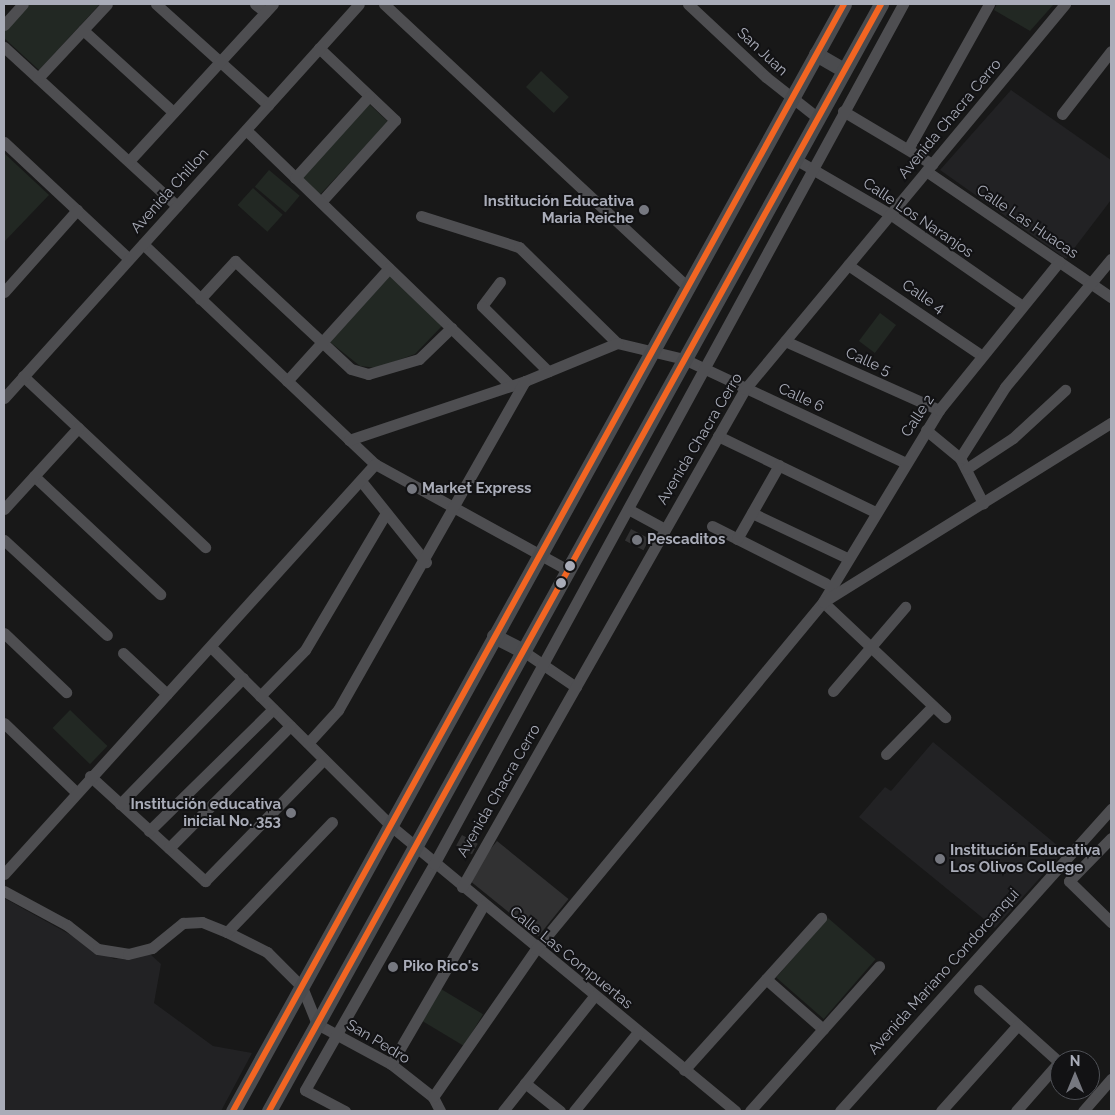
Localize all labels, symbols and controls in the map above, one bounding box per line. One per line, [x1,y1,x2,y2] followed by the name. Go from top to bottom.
[733,24,791,80] street label: San Juan
[895,56,1005,182] street label: Avenida Chacra Cerro
[127,145,213,237] street label: Avenida Chillon
[859,174,977,262] street label: Calle Los Naranjos
[973,181,1081,263] street label: Calle Las Huacas
[484,192,634,227] place label: Institución Educativa Maria Reiche
[638,204,650,216] marker: Institución Educativa Maria Reiche
[898,276,948,318] street label: Calle 4
[843,344,893,380] street label: Calle 5
[654,370,746,508] street label: Avenida Chacra Cerro
[775,380,827,416] street label: Calle 6
[898,391,938,441] street label: Calle 2
[422,480,532,498] place label: Market Express
[406,483,418,495] marker: Market Express
[647,531,725,549] place label: Pescaditos
[631,534,643,546] marker: Pescaditos
[565,561,575,571] unlabelled marker
[556,578,566,588] unlabelled marker
[454,721,544,861] street label: Avenida Chacra Cerro
[130,795,281,830] place label: Institución educativa inicial No. 353
[285,807,297,819] marker: Institución educativa inicial No. 353
[950,841,1100,876] place label: Institución Educativa Los Olivos College
[934,853,946,865] marker: Institución Educativa Los Olivos College
[865,885,1023,1059] street label: Avenida Mariano Condorcanqui
[506,903,636,1013] street label: Calle Las Compuertas
[403,958,479,976] place label: Piko Rico's
[387,961,399,973] marker: Piko Rico's
[343,1016,413,1068] street label: San Pedro
[1050,1050,1100,1100] north arrow
[1070,1053,1080,1069] text: N

